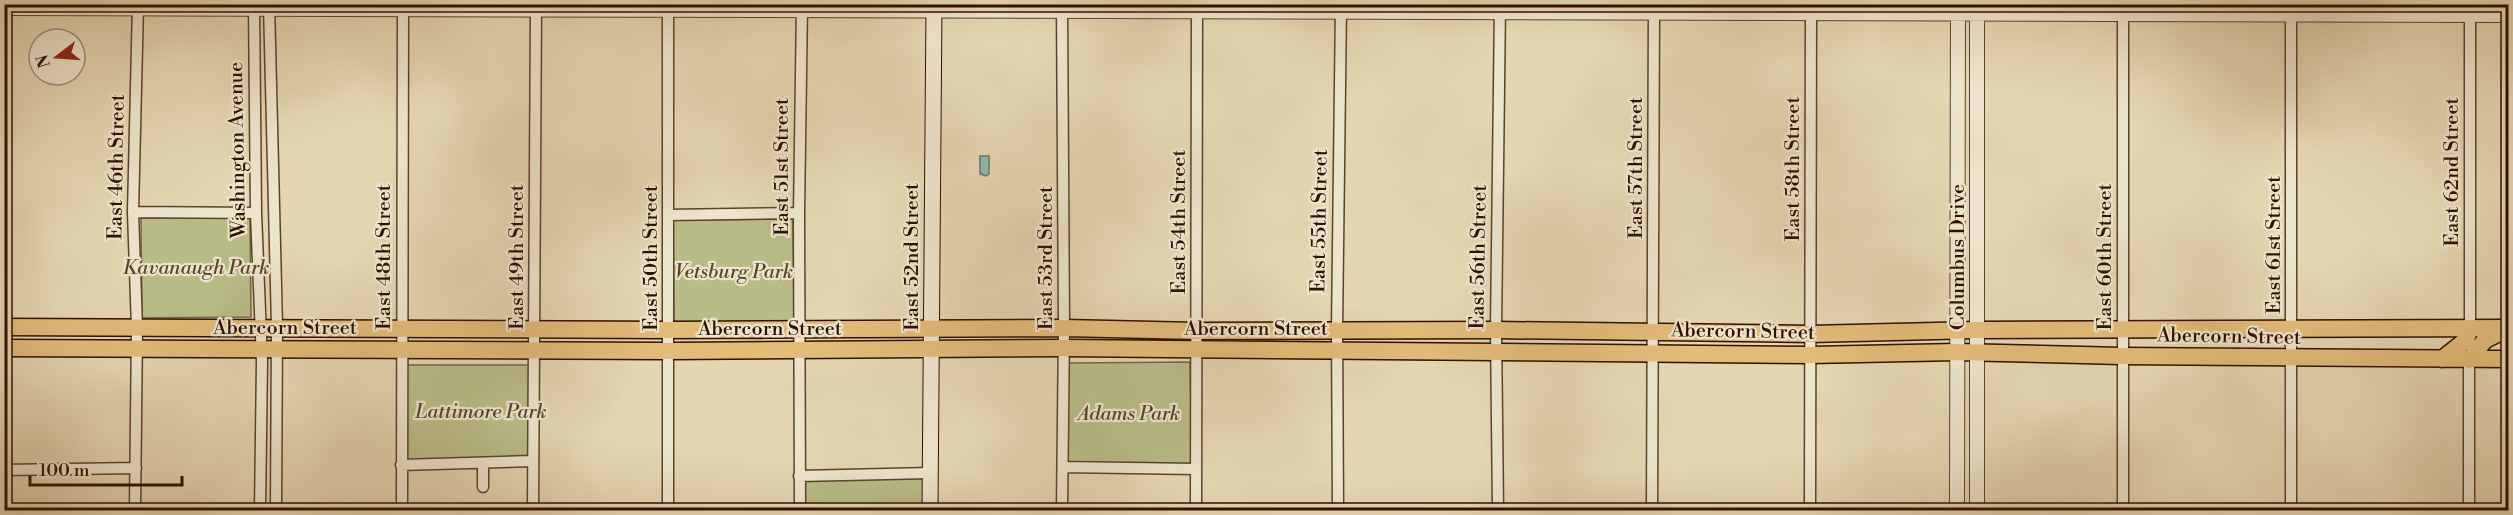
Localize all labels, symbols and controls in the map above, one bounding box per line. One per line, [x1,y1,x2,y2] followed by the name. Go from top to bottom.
[27,27,87,87] north arrow
[32,52,55,70] text: N
[224,61,252,240] street label: Washington Avenue
[103,94,131,240] street label: East 46th Street
[1781,96,1806,242] street label: East 58th Street
[1624,97,1649,239] street label: East 57th Street
[2440,97,2465,247] street label: East 62nd Street
[770,98,795,236] street label: East 51st Street
[1167,149,1192,295] street label: East 54th Street
[1306,149,1334,293] street label: East 55th Street
[2262,176,2287,314] street label: East 61st Street
[900,183,925,331] street label: East 52nd Street
[2093,183,2118,331] street label: East 60th Street
[372,184,397,330] street label: East 48th Street
[505,184,530,330] street label: East 49th Street
[1465,184,1493,330] street label: East 56th Street
[1946,184,1971,330] street label: Columbus Drive
[639,185,664,331] street label: East 50th Street
[1034,186,1059,330] street label: East 53rd Street
[123,256,269,281] park label: Kavanaugh Park
[675,260,793,285] park label: Vetsburg Park
[212,316,357,341] street label: Abercorn Street
[697,317,842,342] street label: Abercorn Street
[1183,317,1328,342] street label: Abercorn Street
[1670,318,1815,346] street label: Abercorn Street
[2156,323,2301,351] street label: Abercorn Street
[414,400,547,425] park label: Lattimore Park
[1076,402,1180,427] park label: Adams Park
[30,449,182,487] scale bar
[39,459,90,482] text: 100 m

